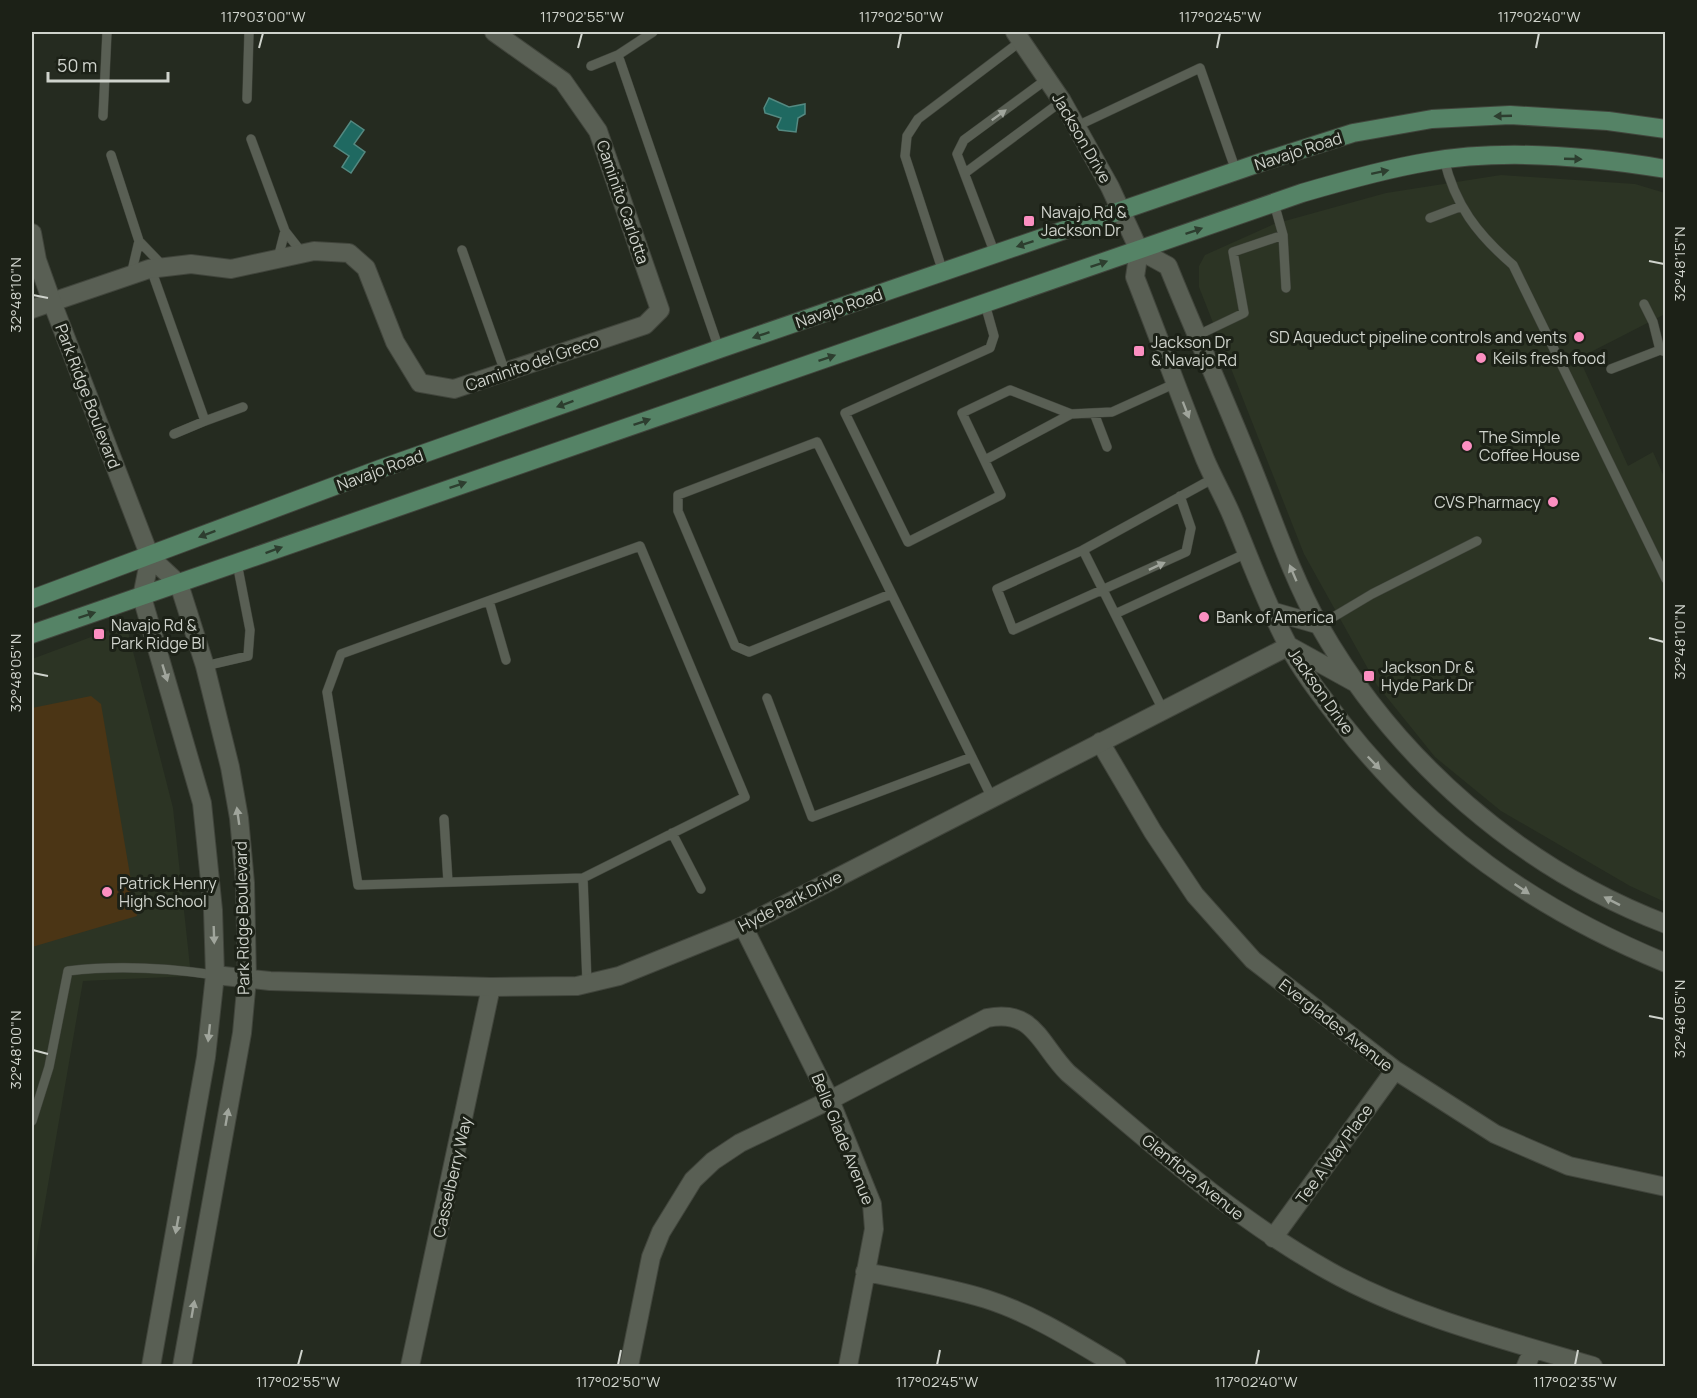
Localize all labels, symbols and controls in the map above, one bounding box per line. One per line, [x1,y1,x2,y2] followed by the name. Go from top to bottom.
[221,6,305,27] text: 117°03'00"W
[540,6,624,27] text: 117°02'55"W
[859,6,943,27] text: 117°02'50"W
[1179,6,1261,27] text: 117°02'45"W
[1498,6,1581,27] text: 117°02'40"W
[48,45,168,83] scale bar
[57,53,97,77] text: 50 m
[1047,89,1117,187] street label: Jackson Drive
[991,109,1006,121] one-way arrow
[1493,111,1512,120] one-way arrow
[1251,127,1345,175] street label: Navajo Road
[591,137,655,267] street label: Caminito Carlotta
[1564,154,1583,163] one-way arrow
[1371,167,1390,176] one-way arrow
[1041,201,1127,241] place label: Navajo Rd & Jackson Dr
[1022,214,1036,228] marker: Navajo Rd & Jackson Dr
[1185,226,1203,236] one-way arrow
[1669,226,1690,302] text: 32°48'15"N
[1016,240,1034,250] one-way arrow
[5,257,26,333] text: 32°48'10"N
[1090,259,1108,269] one-way arrow
[793,283,885,333] street label: Navajo Road
[50,320,126,472] street label: Park Ridge Boulevard
[1269,326,1567,348] place label: SD Aqueduct pipeline controls and vents
[462,330,602,396] street label: Caminito del Greco
[752,330,770,340] one-way arrow
[1572,330,1586,344] marker: SD Aqueduct pipeline controls and vents
[1151,331,1237,371] place label: Jackson Dr & Navajo Rd
[1132,344,1146,358] marker: Jackson Dr & Navajo Rd
[1493,347,1606,369] place label: Keils fresh food
[1474,351,1488,365] marker: Keils fresh food
[818,353,836,362] one-way arrow
[555,399,573,409] one-way arrow
[1182,401,1192,419] one-way arrow
[633,416,651,426] one-way arrow
[1479,426,1580,466] place label: The Simple Coffee House
[1460,439,1474,453] marker: The Simple Coffee House
[334,444,426,496] street label: Navajo Road
[449,480,467,489] one-way arrow
[1434,491,1542,513] place label: CVS Pharmacy
[1546,495,1560,509] marker: CVS Pharmacy
[198,530,216,540] one-way arrow
[265,544,283,554] one-way arrow
[1148,562,1165,571] one-way arrow
[1289,565,1298,582] one-way arrow
[1669,604,1690,680] text: 32°48'10"N
[1216,606,1334,628] place label: Bank of America
[78,610,96,620] one-way arrow
[1197,610,1211,624] marker: Bank of America
[111,614,205,654] place label: Navajo Rd & Park Ridge Bl
[92,627,106,641] marker: Navajo Rd & Park Ridge Bl
[5,634,26,712] text: 32°48'05"N
[1283,643,1359,739] street label: Jackson Drive
[1381,656,1475,696] place label: Jackson Dr & Hyde Park Dr
[161,664,170,682] one-way arrow
[1362,669,1376,683] marker: Jackson Dr & Hyde Park Dr
[1367,755,1381,769] one-way arrow
[234,807,243,826] one-way arrow
[230,841,254,995] street label: Park Ridge Boulevard
[734,865,846,937] street label: Hyde Park Drive
[119,872,217,912] place label: Patrick Henry High School
[1514,884,1530,895] one-way arrow
[100,885,114,899] marker: Patrick Henry High School
[1603,896,1621,906] one-way arrow
[210,925,219,944] one-way arrow
[1274,974,1398,1076] street label: Everglades Avenue
[1669,980,1690,1058] text: 32°48'05"N
[5,1011,26,1089] text: 32°48'00"N
[204,1024,214,1043] one-way arrow
[807,1070,879,1208] street label: Belle Glade Avenue
[1290,1100,1378,1208] street label: Tee A Way Place
[223,1107,232,1126] one-way arrow
[427,1114,477,1240] street label: Casselberry Way
[1137,1129,1249,1225] street label: Glenflora Avenue
[172,1216,181,1235] one-way arrow
[189,1299,198,1318] one-way arrow
[256,1371,340,1392] text: 117°02'55"W
[576,1371,660,1392] text: 117°02'50"W
[896,1371,978,1392] text: 117°02'45"W
[1215,1371,1298,1392] text: 117°02'40"W
[1533,1371,1617,1392] text: 117°02'35"W

